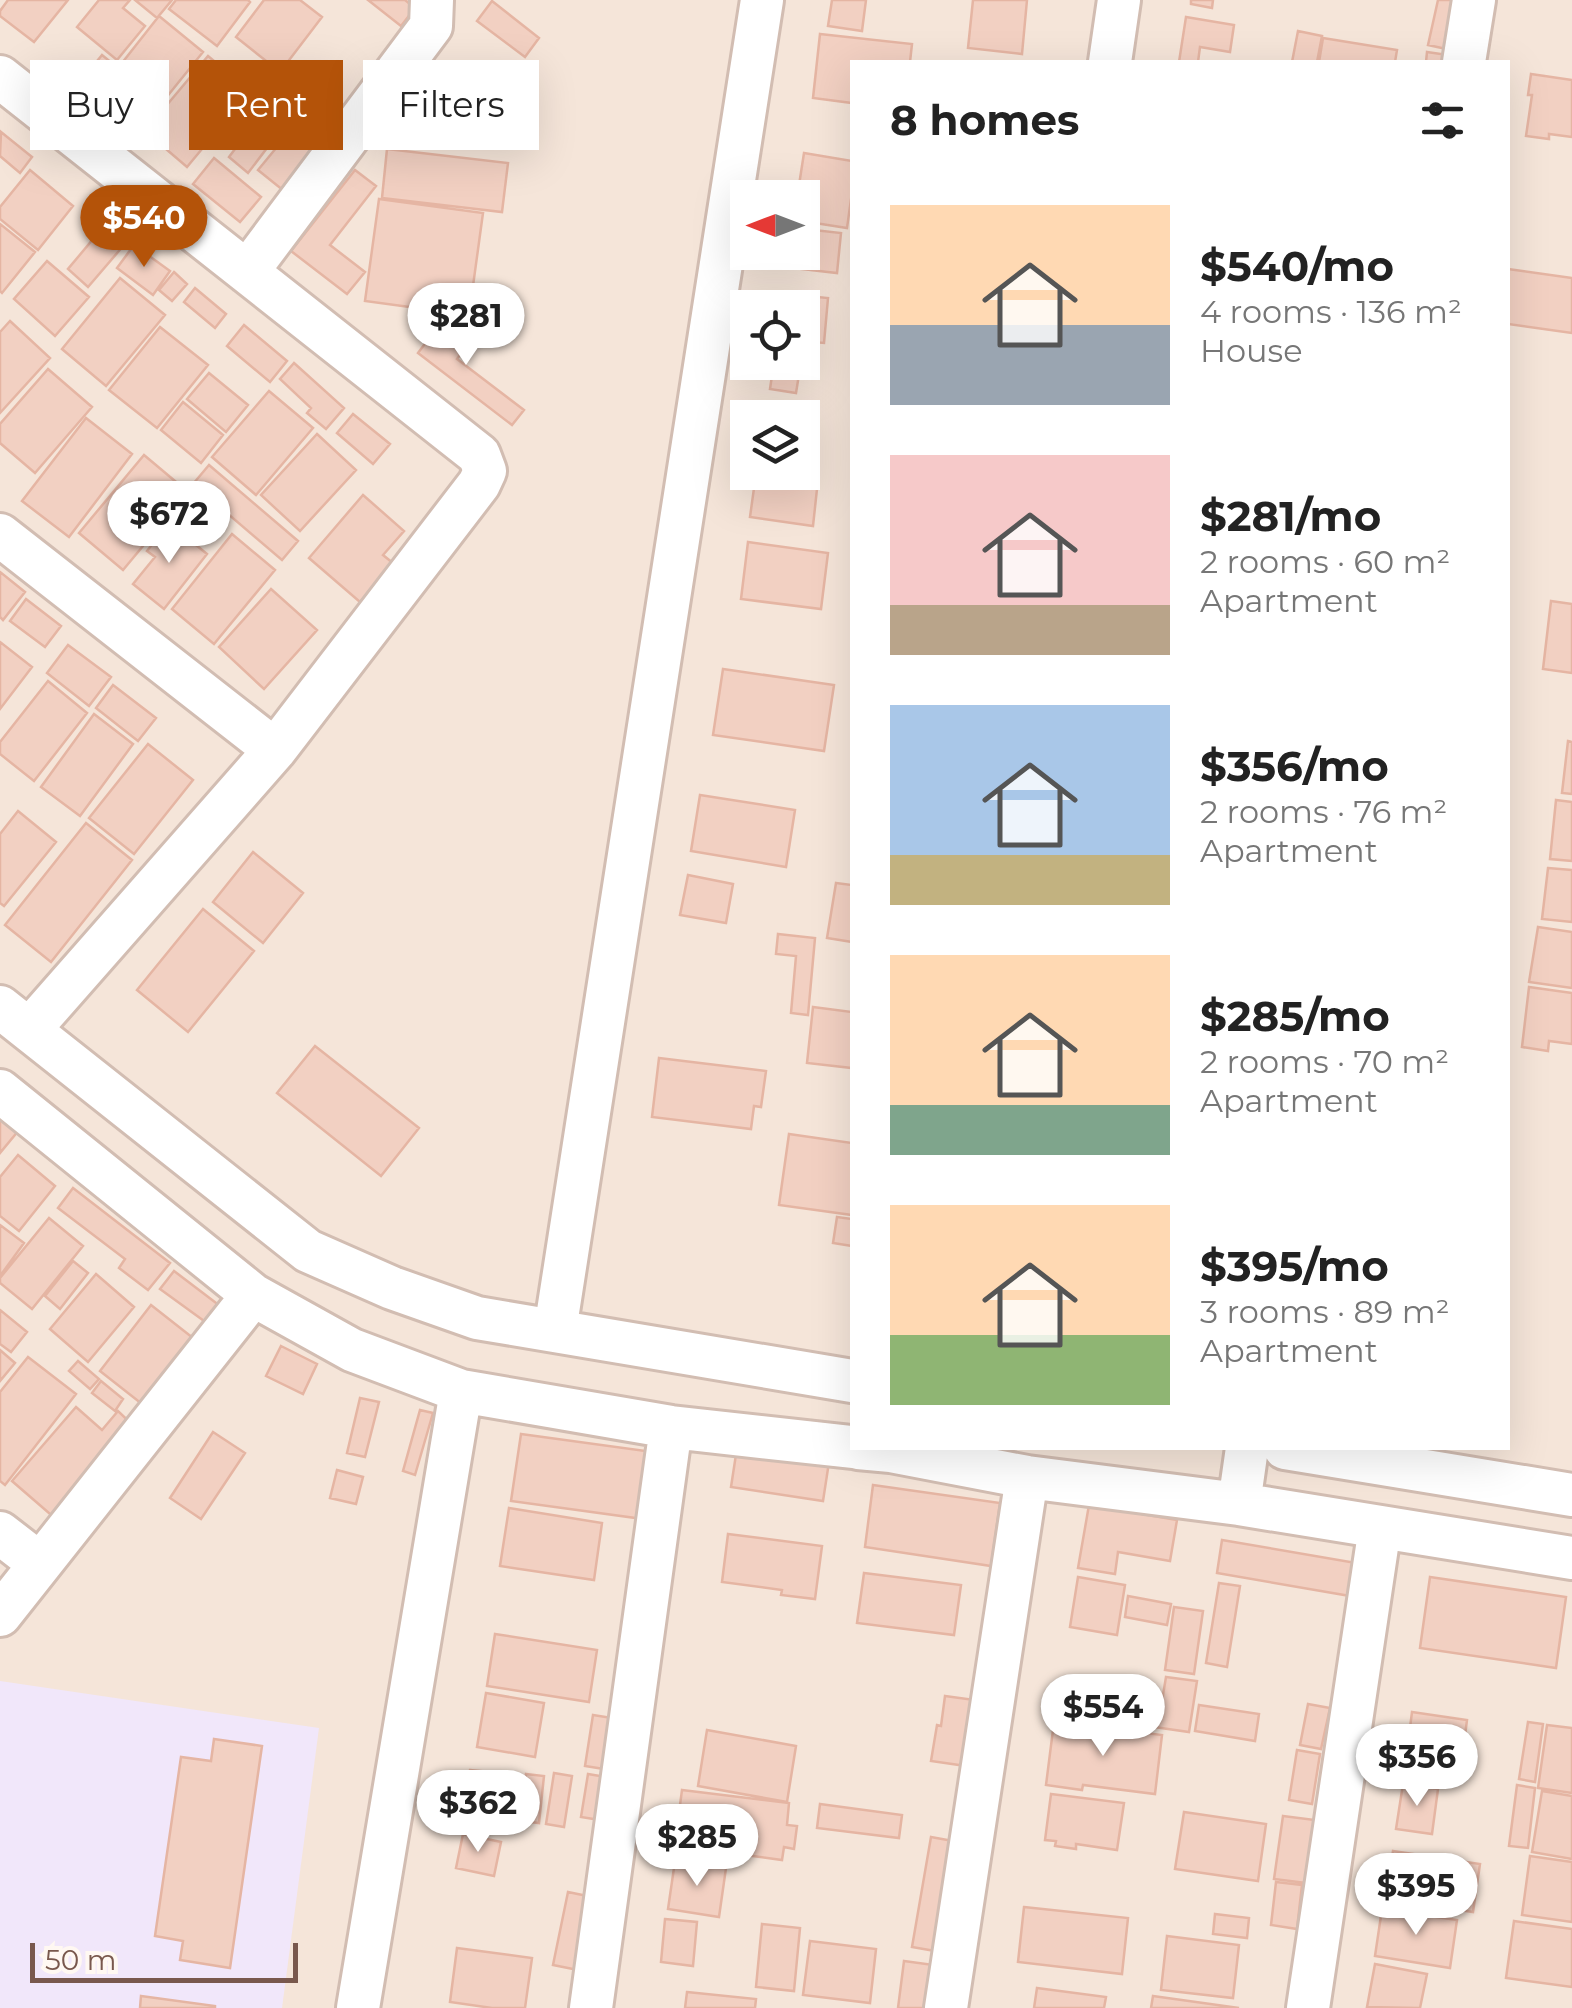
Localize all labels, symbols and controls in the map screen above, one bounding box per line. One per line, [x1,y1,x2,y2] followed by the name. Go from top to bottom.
[30,60,169,150] chip: Buy
[189,60,343,150] chip: Rent
[363,60,539,150] chip: Filters
[1415,93,1470,148] icon: filters
[890,94,1079,146] text: 8 homes
[730,180,820,270] north arrow
[730,180,820,490] map controls
[85,185,203,270] pin: $540
[102,198,186,237] text: $540
[1200,240,1394,292] text: $540/mo
[970,245,1090,365] icon: home
[407,283,525,368] pin: $281
[730,290,820,380] button: locate
[1200,292,1462,331] text: 4 rooms · 136 m²
[430,296,502,335] text: $281
[1200,331,1303,370] text: House
[730,400,820,490] button: layers
[110,481,228,566] pin: $672
[1200,490,1381,542] text: $281/mo
[129,494,209,533] text: $672
[970,495,1090,615] icon: home
[1200,542,1450,581] text: 2 rooms · 60 m²
[1200,581,1378,620] text: Apartment
[1200,740,1389,792] text: $356/mo
[970,745,1090,865] icon: home
[1200,792,1447,831] text: 2 rooms · 76 m²
[1200,831,1378,870] text: Apartment
[1200,990,1390,1042] text: $285/mo
[970,995,1090,1115] icon: home
[1200,1042,1449,1081] text: 2 rooms · 70 m²
[1200,1081,1378,1120] text: Apartment
[1200,1240,1389,1292] text: $395/mo
[970,1245,1090,1365] icon: home
[1200,1292,1449,1331] text: 3 rooms · 89 m²
[1200,1331,1378,1370] text: Apartment
[1044,1674,1162,1759] pin: $554
[1063,1687,1143,1726] text: $554
[1358,1724,1476,1809] pin: $356
[1378,1737,1456,1776] text: $356
[419,1770,537,1855] pin: $362
[439,1783,517,1822] text: $362
[638,1804,756,1889] pin: $285
[657,1817,737,1856] text: $285
[1357,1853,1475,1938] pin: $395
[1377,1866,1455,1905] text: $395
[30,1938,298,1982] scale bar
[45,1943,116,1977] text: 50 m

